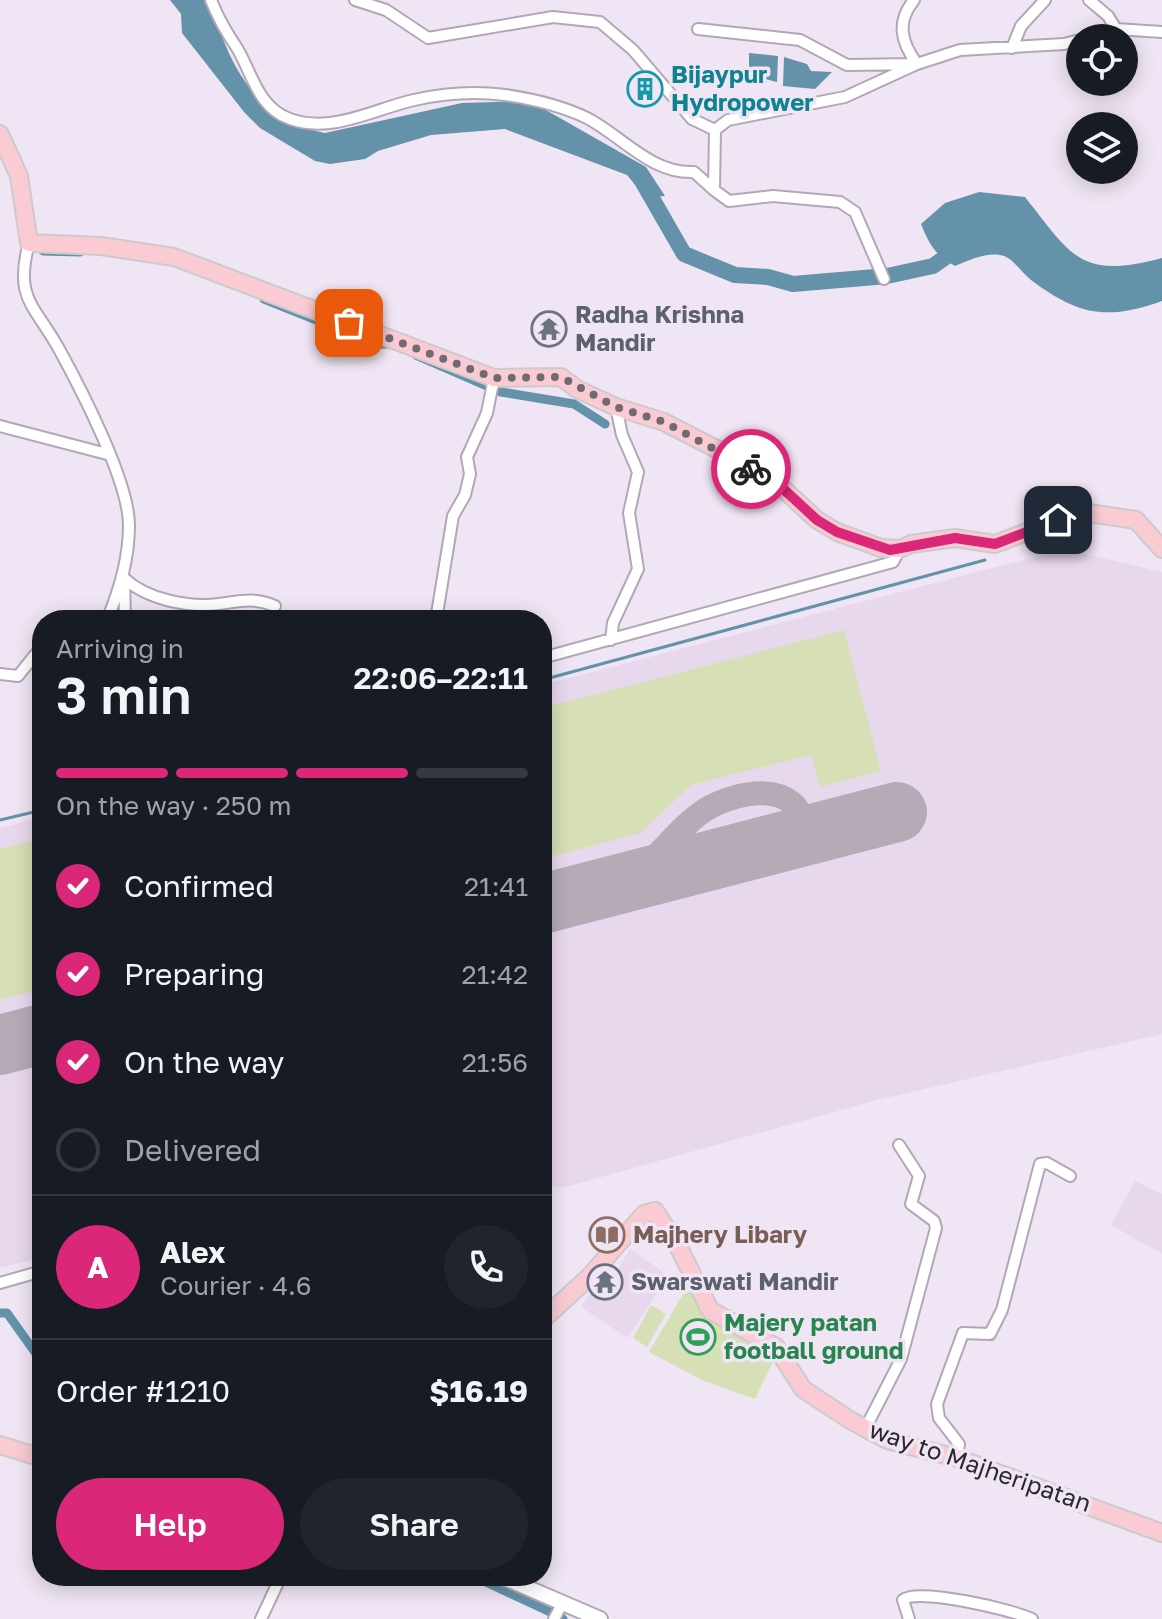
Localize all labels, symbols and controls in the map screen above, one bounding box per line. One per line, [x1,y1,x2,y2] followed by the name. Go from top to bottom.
[1066,24,1138,184] map controls
[1066,24,1138,96] button: locate
[671,59,814,116] place label: Bijaypur Hydropower
[626,70,664,108] building icon: Bijaypur Hydropower
[1066,112,1138,184] button: layers
[315,289,383,357] pin
[575,299,744,356] place label: Radha Krishna Mandir
[327,301,371,345] icon: bag
[530,310,568,348] temple icon: Radha Krishna Mandir
[711,429,791,509] courier
[729,447,773,491] icon: bike
[1024,486,1092,554] pin
[1036,498,1080,542] icon: home
[56,633,184,664] text: Arriving in
[353,660,528,696] text: 22:06–22:11
[56,663,191,725] text: 3 min
[56,790,292,821] text: On the way · 250 m
[56,864,100,908] icon: check
[124,868,274,904] text: Confirmed
[464,871,528,902] text: 21:41
[56,952,100,996] icon: check
[124,956,265,992] text: Preparing
[462,959,528,990] text: 21:42
[56,1040,100,1084] icon: check
[124,1044,284,1080] text: On the way
[462,1047,528,1078] text: 21:56
[124,1132,261,1168] text: Delivered
[588,1216,626,1254] library icon: Majhery Libary
[633,1219,808,1248] place label: Majhery Libary
[444,1225,528,1309] button: phone
[160,1234,225,1270] text: Alex
[87,1249,109,1285] text: A
[586,1263,624,1301] temple icon: Swarswati Mandir
[631,1266,839,1295] place label: Swarswati Mandir
[160,1270,312,1301] text: Courier · 4.6
[724,1307,903,1364] place label: Majery patan football ground
[679,1318,717,1356] sports icon: Majery patan football ground
[56,1373,230,1409] text: Order #1210
[429,1373,528,1409] text: $16.19
[866,1414,1095,1517] street label: way to Majheripatan
[56,1478,284,1570] button: Help
[300,1478,528,1570] button: Share

